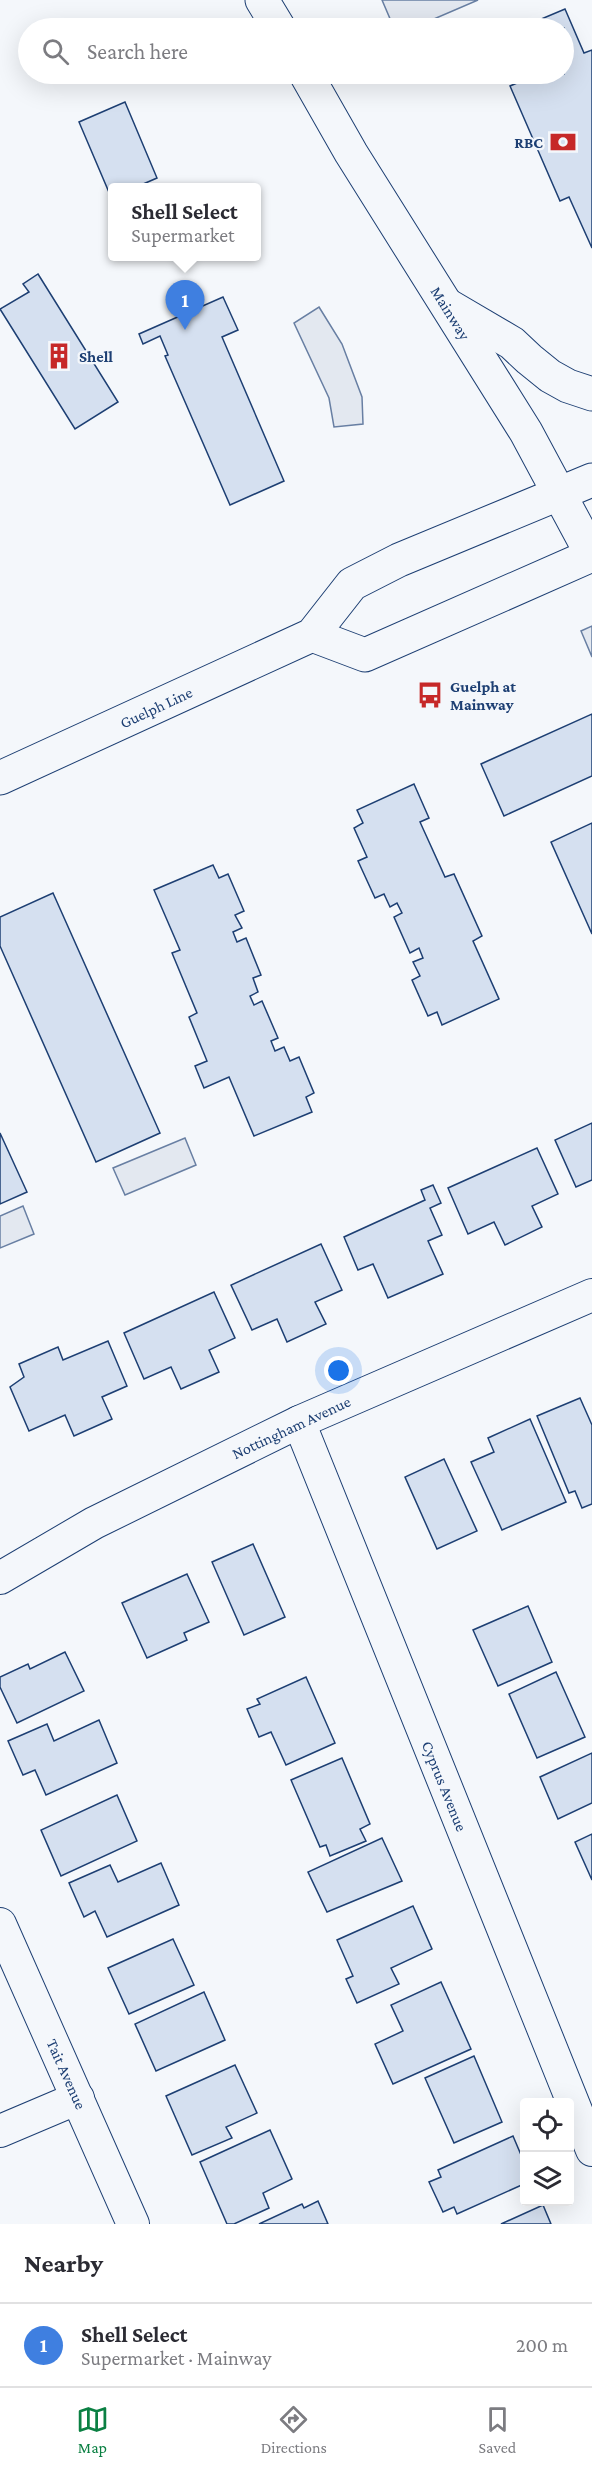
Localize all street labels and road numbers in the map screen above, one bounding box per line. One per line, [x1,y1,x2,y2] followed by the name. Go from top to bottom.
[427,283,474,344] street label: Mainway
[117,683,195,732] street label: Guelph Line
[229,1393,353,1463] street label: Nottingham Avenue
[418,1739,470,1834] street label: Cyprus Avenue
[43,2036,90,2112] street label: Tait Avenue

